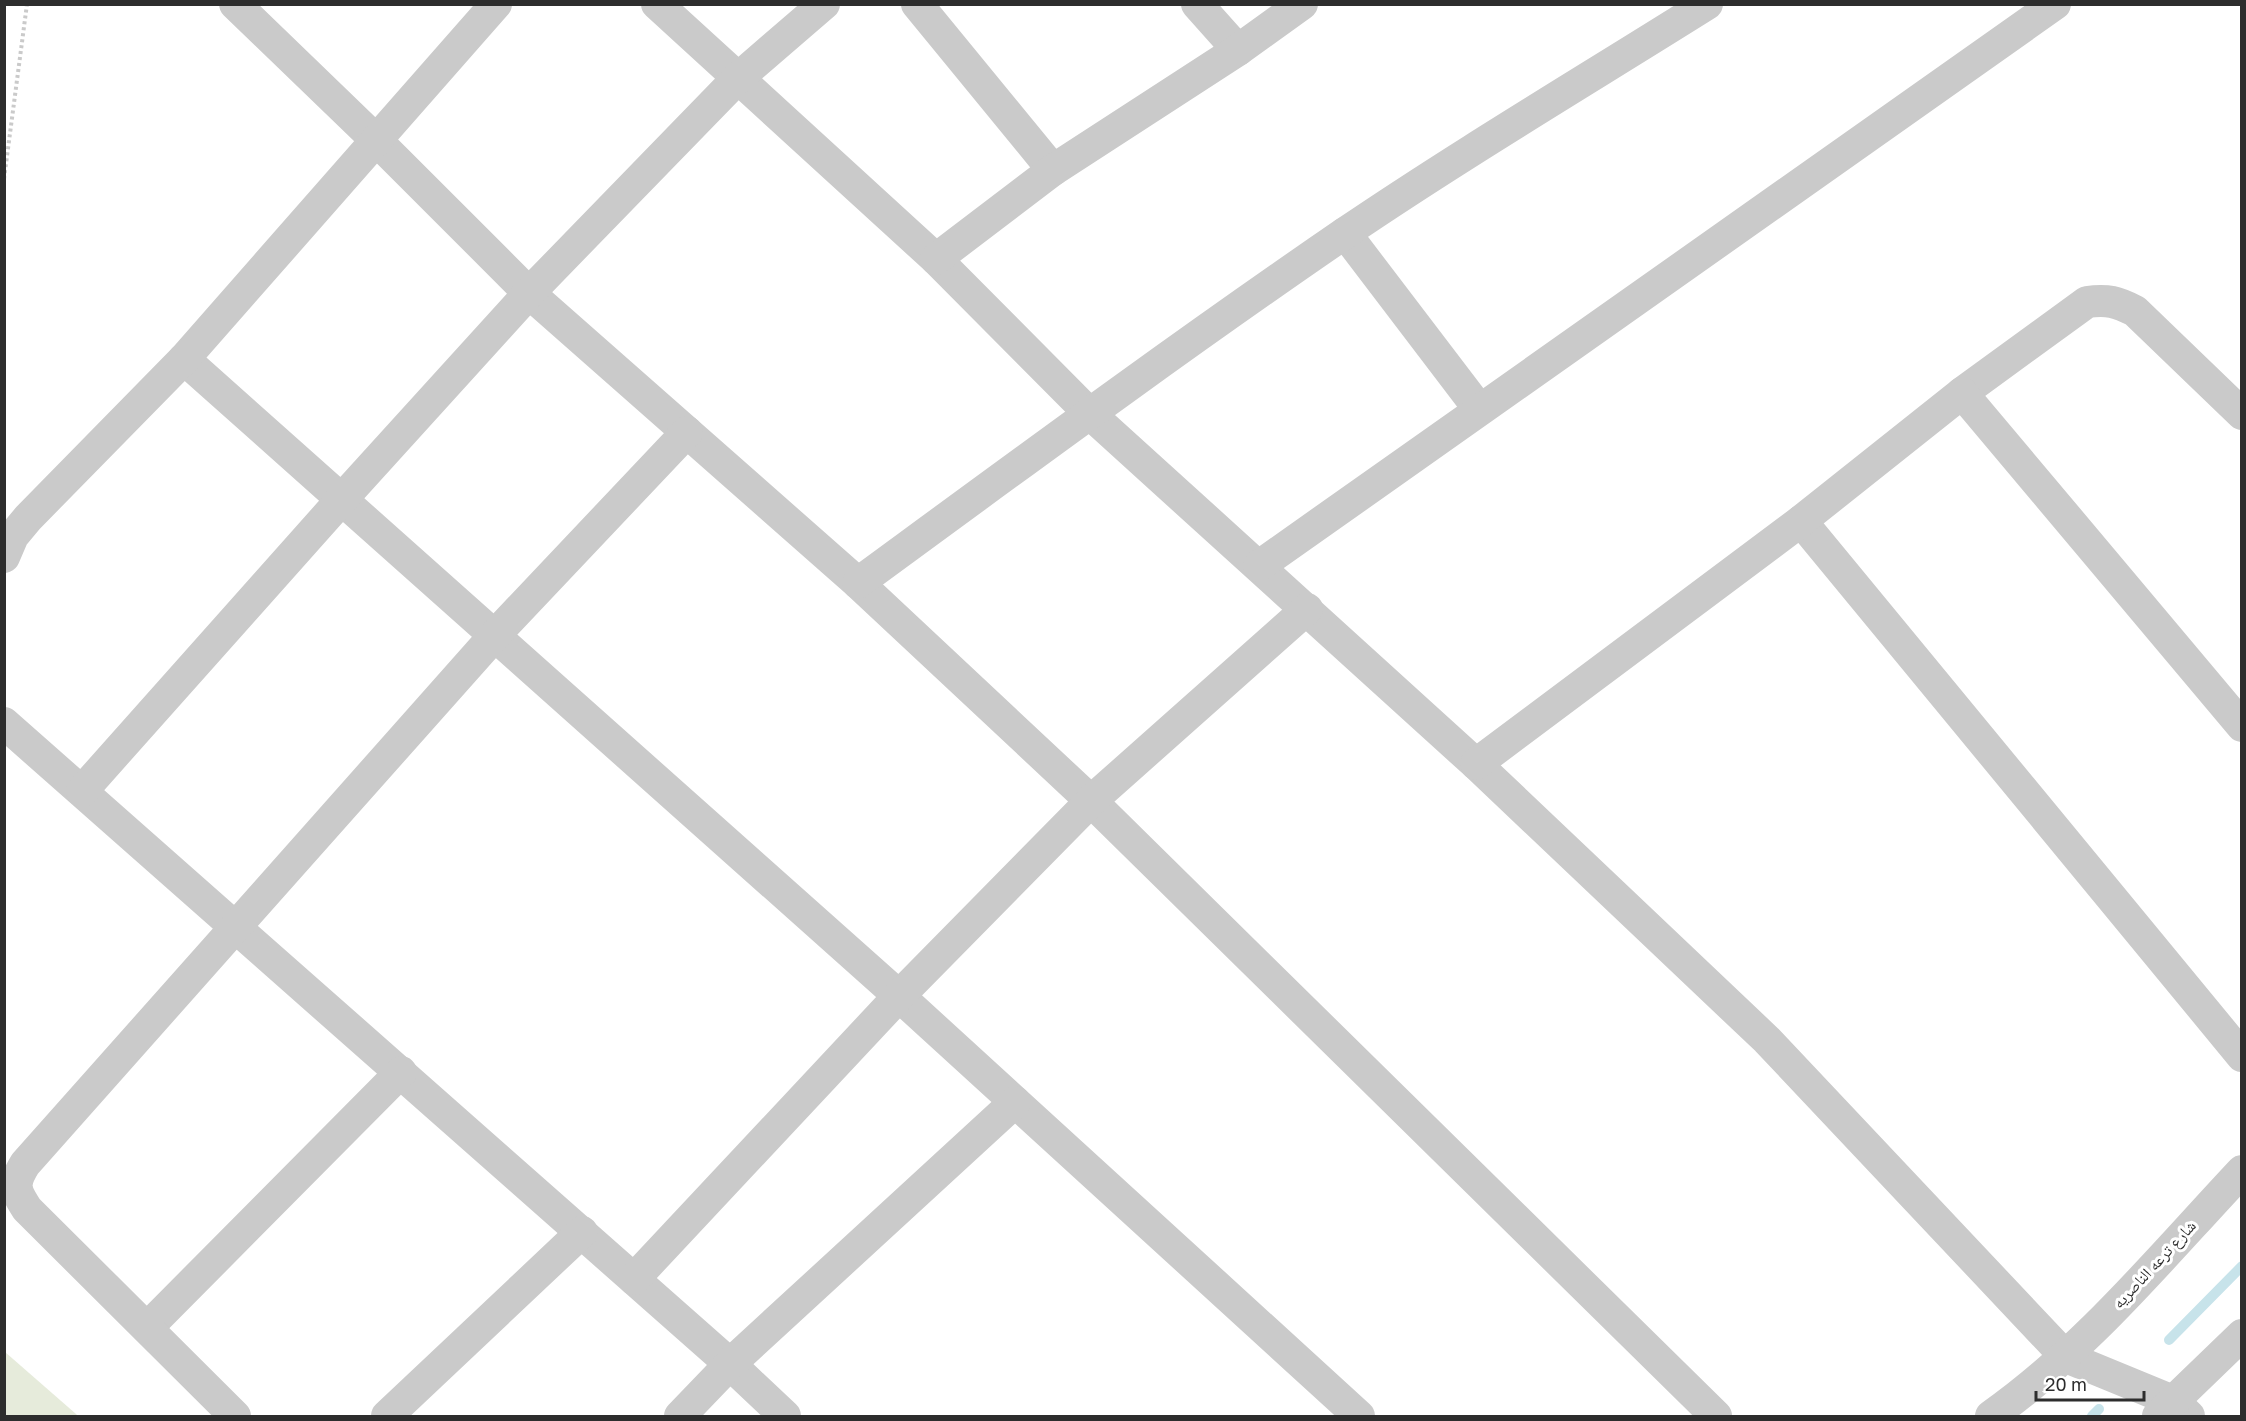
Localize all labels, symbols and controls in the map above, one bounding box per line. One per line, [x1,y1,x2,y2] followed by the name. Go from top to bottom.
[2108,1216,2201,1313] street label: شارع ترعه الناصريه
[2036,1364,2144,1402] scale bar
[2045,1373,2087,1395] text: 20 m

